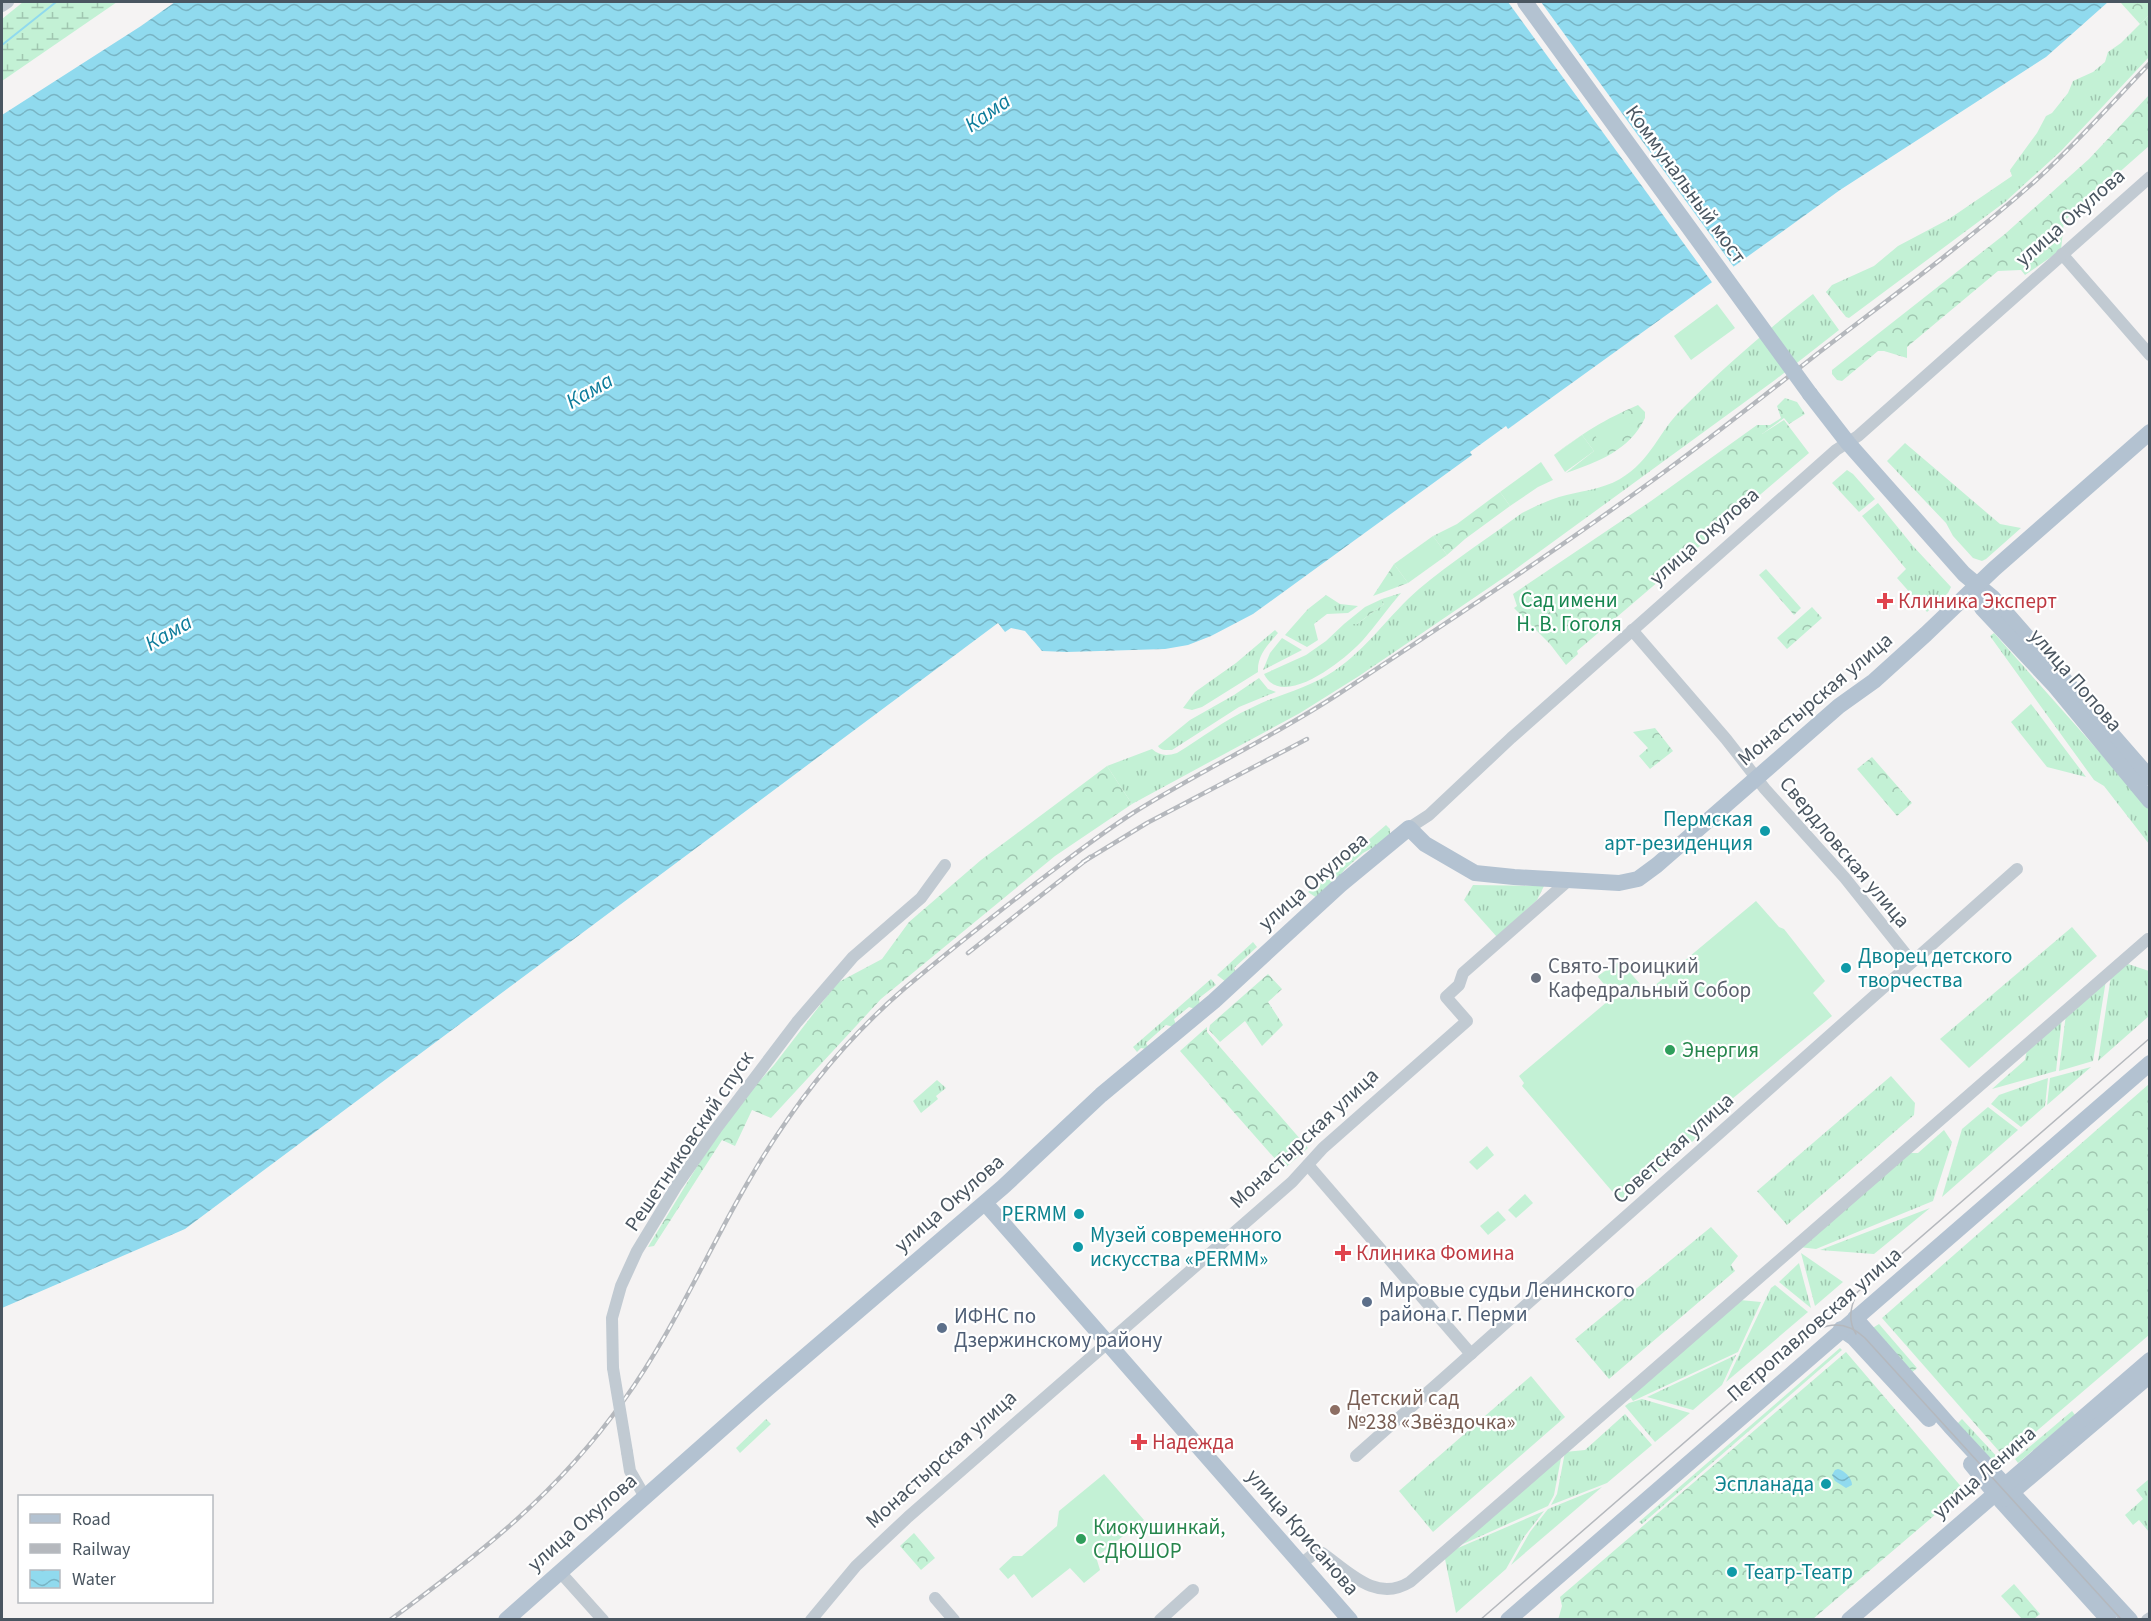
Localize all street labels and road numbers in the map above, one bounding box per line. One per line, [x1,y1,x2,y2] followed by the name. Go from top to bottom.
[1618,99,1754,270] street label: Коммунальный мост
[2009,161,2131,273] street label: улица Окулова
[1643,480,1765,592] street label: улица Окулова
[2023,622,2129,738] street label: улица Попова
[1731,625,1899,773] street label: Монастырская улица
[1772,770,1918,934] street label: Свердловская улица
[1252,825,1374,937] street label: улица Окулова
[617,1044,761,1237] street label: Решетниковский спуск
[1223,1061,1385,1215] street label: Монастырская улица
[1606,1085,1740,1211] street label: Советская улица
[888,1147,1010,1259] street label: улица Окулова
[1720,1240,1908,1408] street label: Петропавловская улица
[859,1383,1023,1535] street label: Монастырская улица
[1925,1418,2043,1526] street label: улица Ленина
[1239,1462,1367,1602] street label: улица Крисанова
[521,1466,643,1578] street label: улица Окулова

